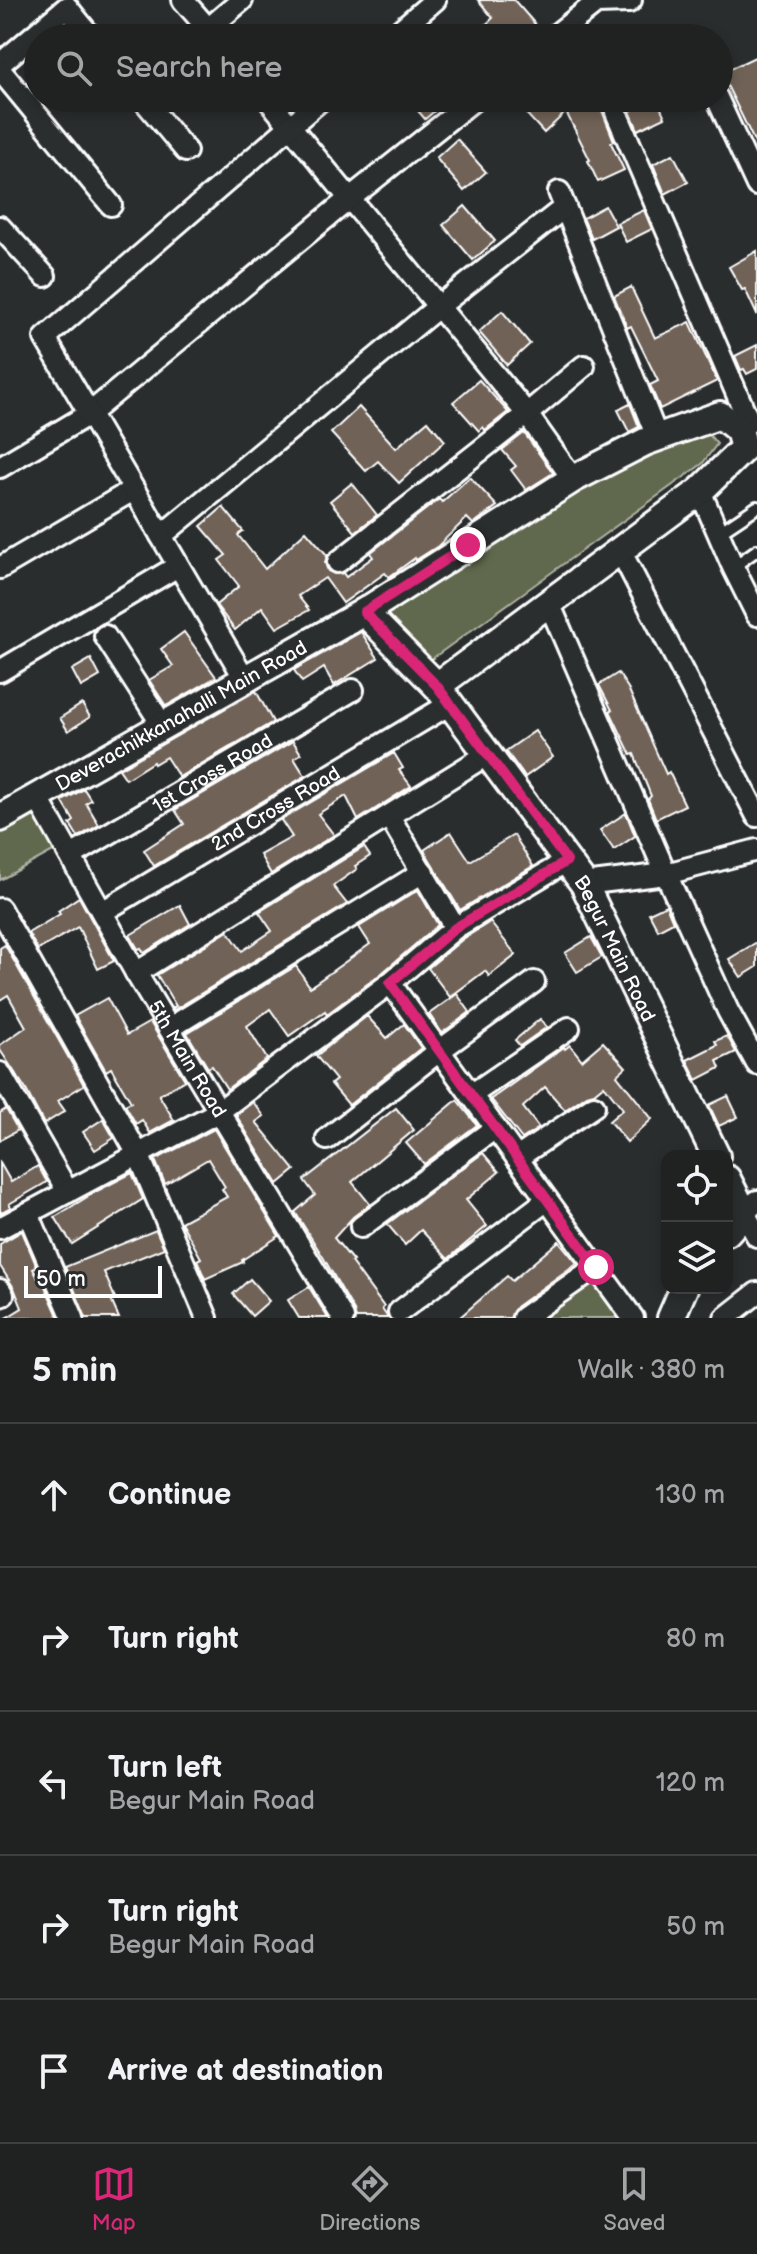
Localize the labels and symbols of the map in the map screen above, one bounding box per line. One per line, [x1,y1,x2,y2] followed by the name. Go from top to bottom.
[450,527,486,563] route end
[52,636,311,797] street label: Deverachikkanahalli Main Road
[148,729,277,818] street label: 1st Cross Road
[207,761,345,857] street label: 2nd Cross Road
[569,871,660,1026] street label: Begur Main Road
[142,996,231,1122] street label: 5th Main Road
[578,1249,614,1285] route start
[24,1262,162,1298] scale bar

